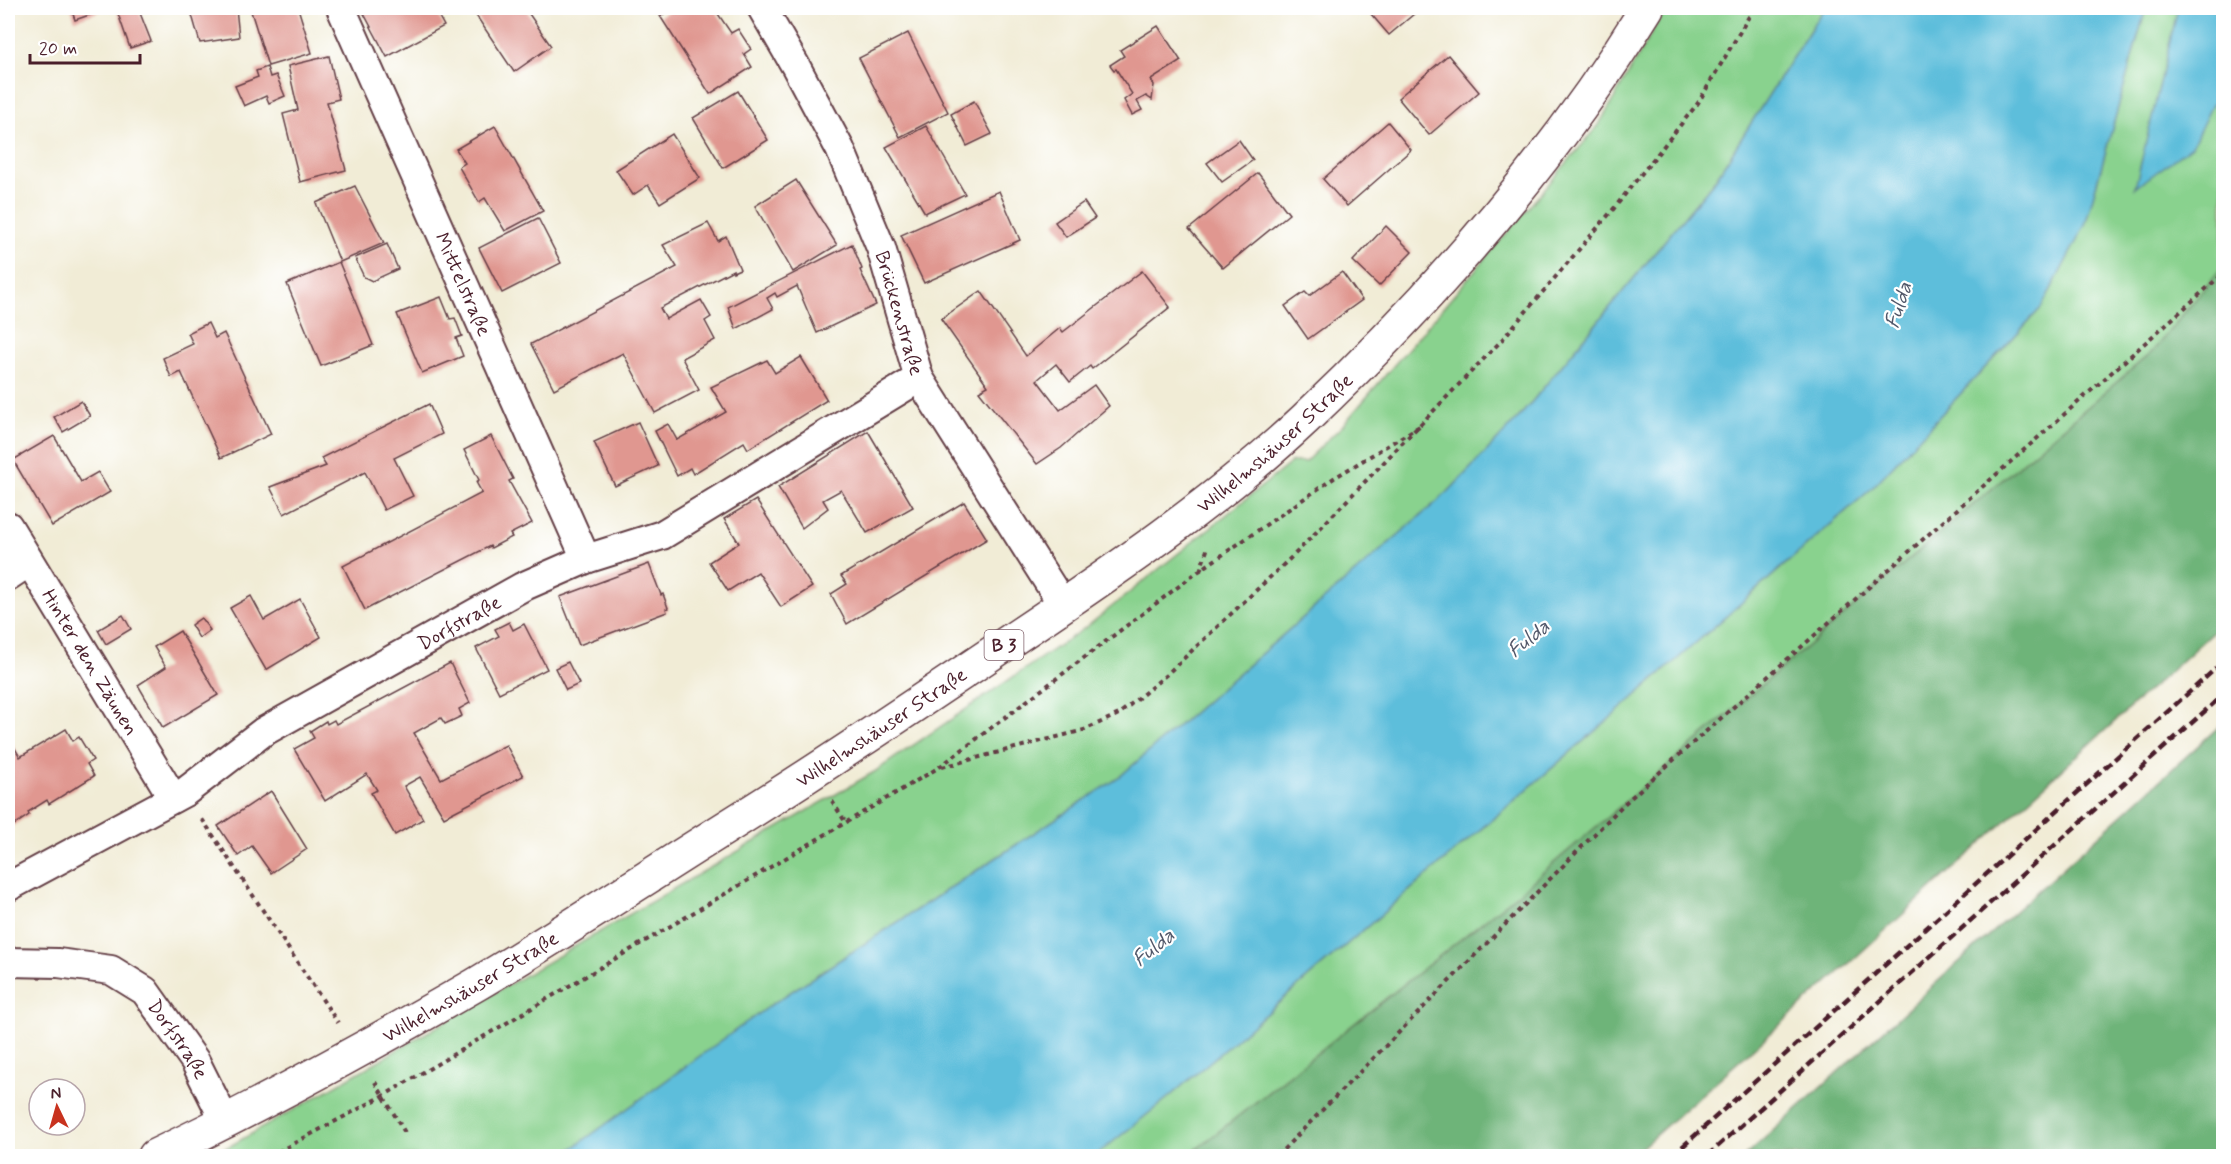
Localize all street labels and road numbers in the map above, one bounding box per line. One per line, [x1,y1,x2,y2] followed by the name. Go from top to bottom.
[427,228,497,341] street label: Mittelstraße
[868,248,930,379] street label: Brückenstraße
[1192,368,1360,520] street label: Wilhelmshäuser Straße
[34,584,144,741] street label: Hinter den Zäunen
[413,589,507,658] street label: Dorfstraße
[984,630,1024,660] road number: B 3
[791,662,973,795] street label: Wilhelmshäuser Straße
[378,925,564,1050] street label: Wilhelmshäuser Straße
[140,994,214,1084] street label: Dorfstraße

